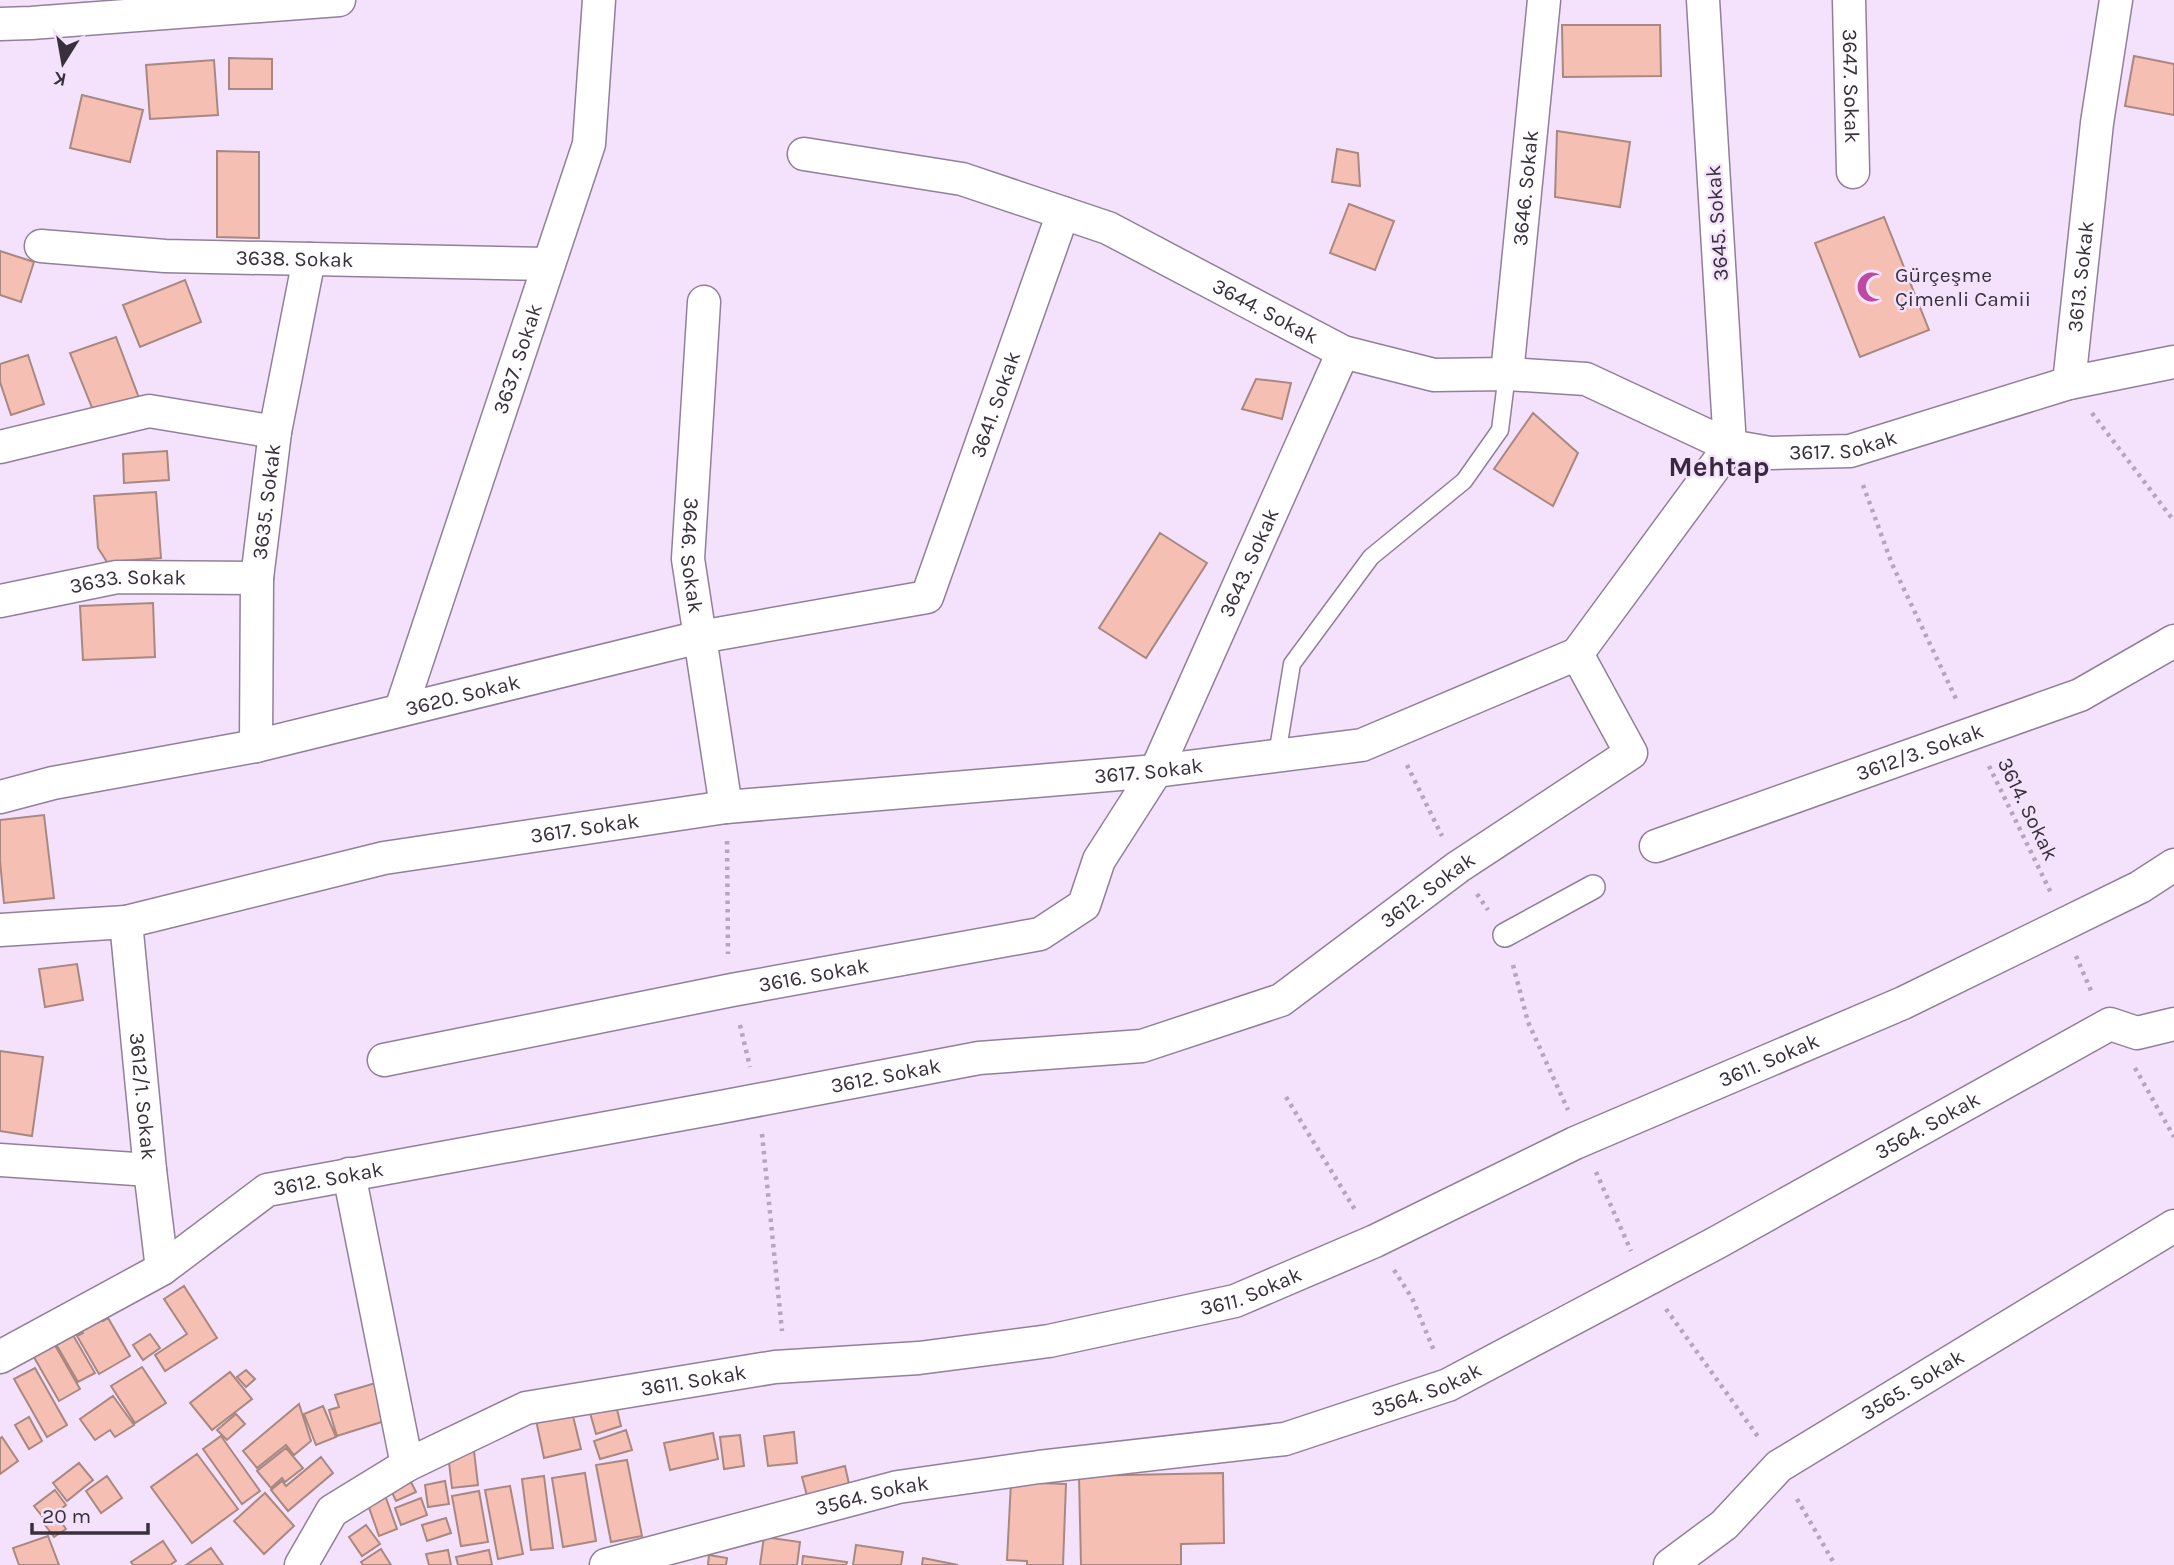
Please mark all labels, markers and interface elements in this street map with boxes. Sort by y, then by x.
north arrow [28,28,98,98]
street label: 3647. Sokak [1838,29,1864,144]
text: K [51,67,68,91]
street label: 3646. Sokak [1508,129,1543,247]
street label: 3645. Sokak [1701,164,1733,282]
street label: 3613. Sokak [2063,220,2098,334]
street label: 3638. Sokak [235,245,354,272]
place label: Gürçeşme Çimenli Camii [1895,263,2031,311]
mosque icon: Gürçeşme Çimenli Camii [1855,270,1889,304]
street label: 3644. Sokak [1209,273,1323,349]
street label: 3637. Sokak [488,300,547,417]
street label: 3641. Sokak [965,348,1025,461]
street label: 3617. Sokak [1789,425,1900,465]
street label: 3635. Sokak [247,442,286,561]
district label: Mehtap [1668,450,1770,483]
street label: 3646. Sokak [675,497,708,615]
street label: 3643. Sokak [1214,504,1284,621]
street label: 3633. Sokak [67,565,187,598]
street label: 3620. Sokak [403,670,523,721]
street label: 3612/3. Sokak [1853,718,1987,786]
street label: 3617. Sokak [1093,753,1205,788]
street label: 3614. Sokak [1993,754,2063,864]
street label: 3617. Sokak [529,808,641,848]
street label: 3612. Sokak [1376,847,1480,933]
street label: 3616. Sokak [757,953,871,997]
street label: 3611. Sokak [1715,1028,1823,1092]
street label: 3612/1. Sokak [125,1031,161,1161]
street label: 3612. Sokak [829,1053,943,1098]
street label: 3564. Sokak [1871,1087,1984,1164]
street label: 3612. Sokak [271,1157,386,1201]
street label: 3611. Sokak [1198,1262,1305,1320]
street label: 3565. Sokak [1856,1344,1969,1425]
street label: 3564. Sokak [1368,1357,1486,1422]
street label: 3611. Sokak [639,1360,748,1401]
street label: 3564. Sokak [812,1471,930,1521]
scale bar [32,1492,147,1536]
text: 20 m [42,1504,91,1528]

